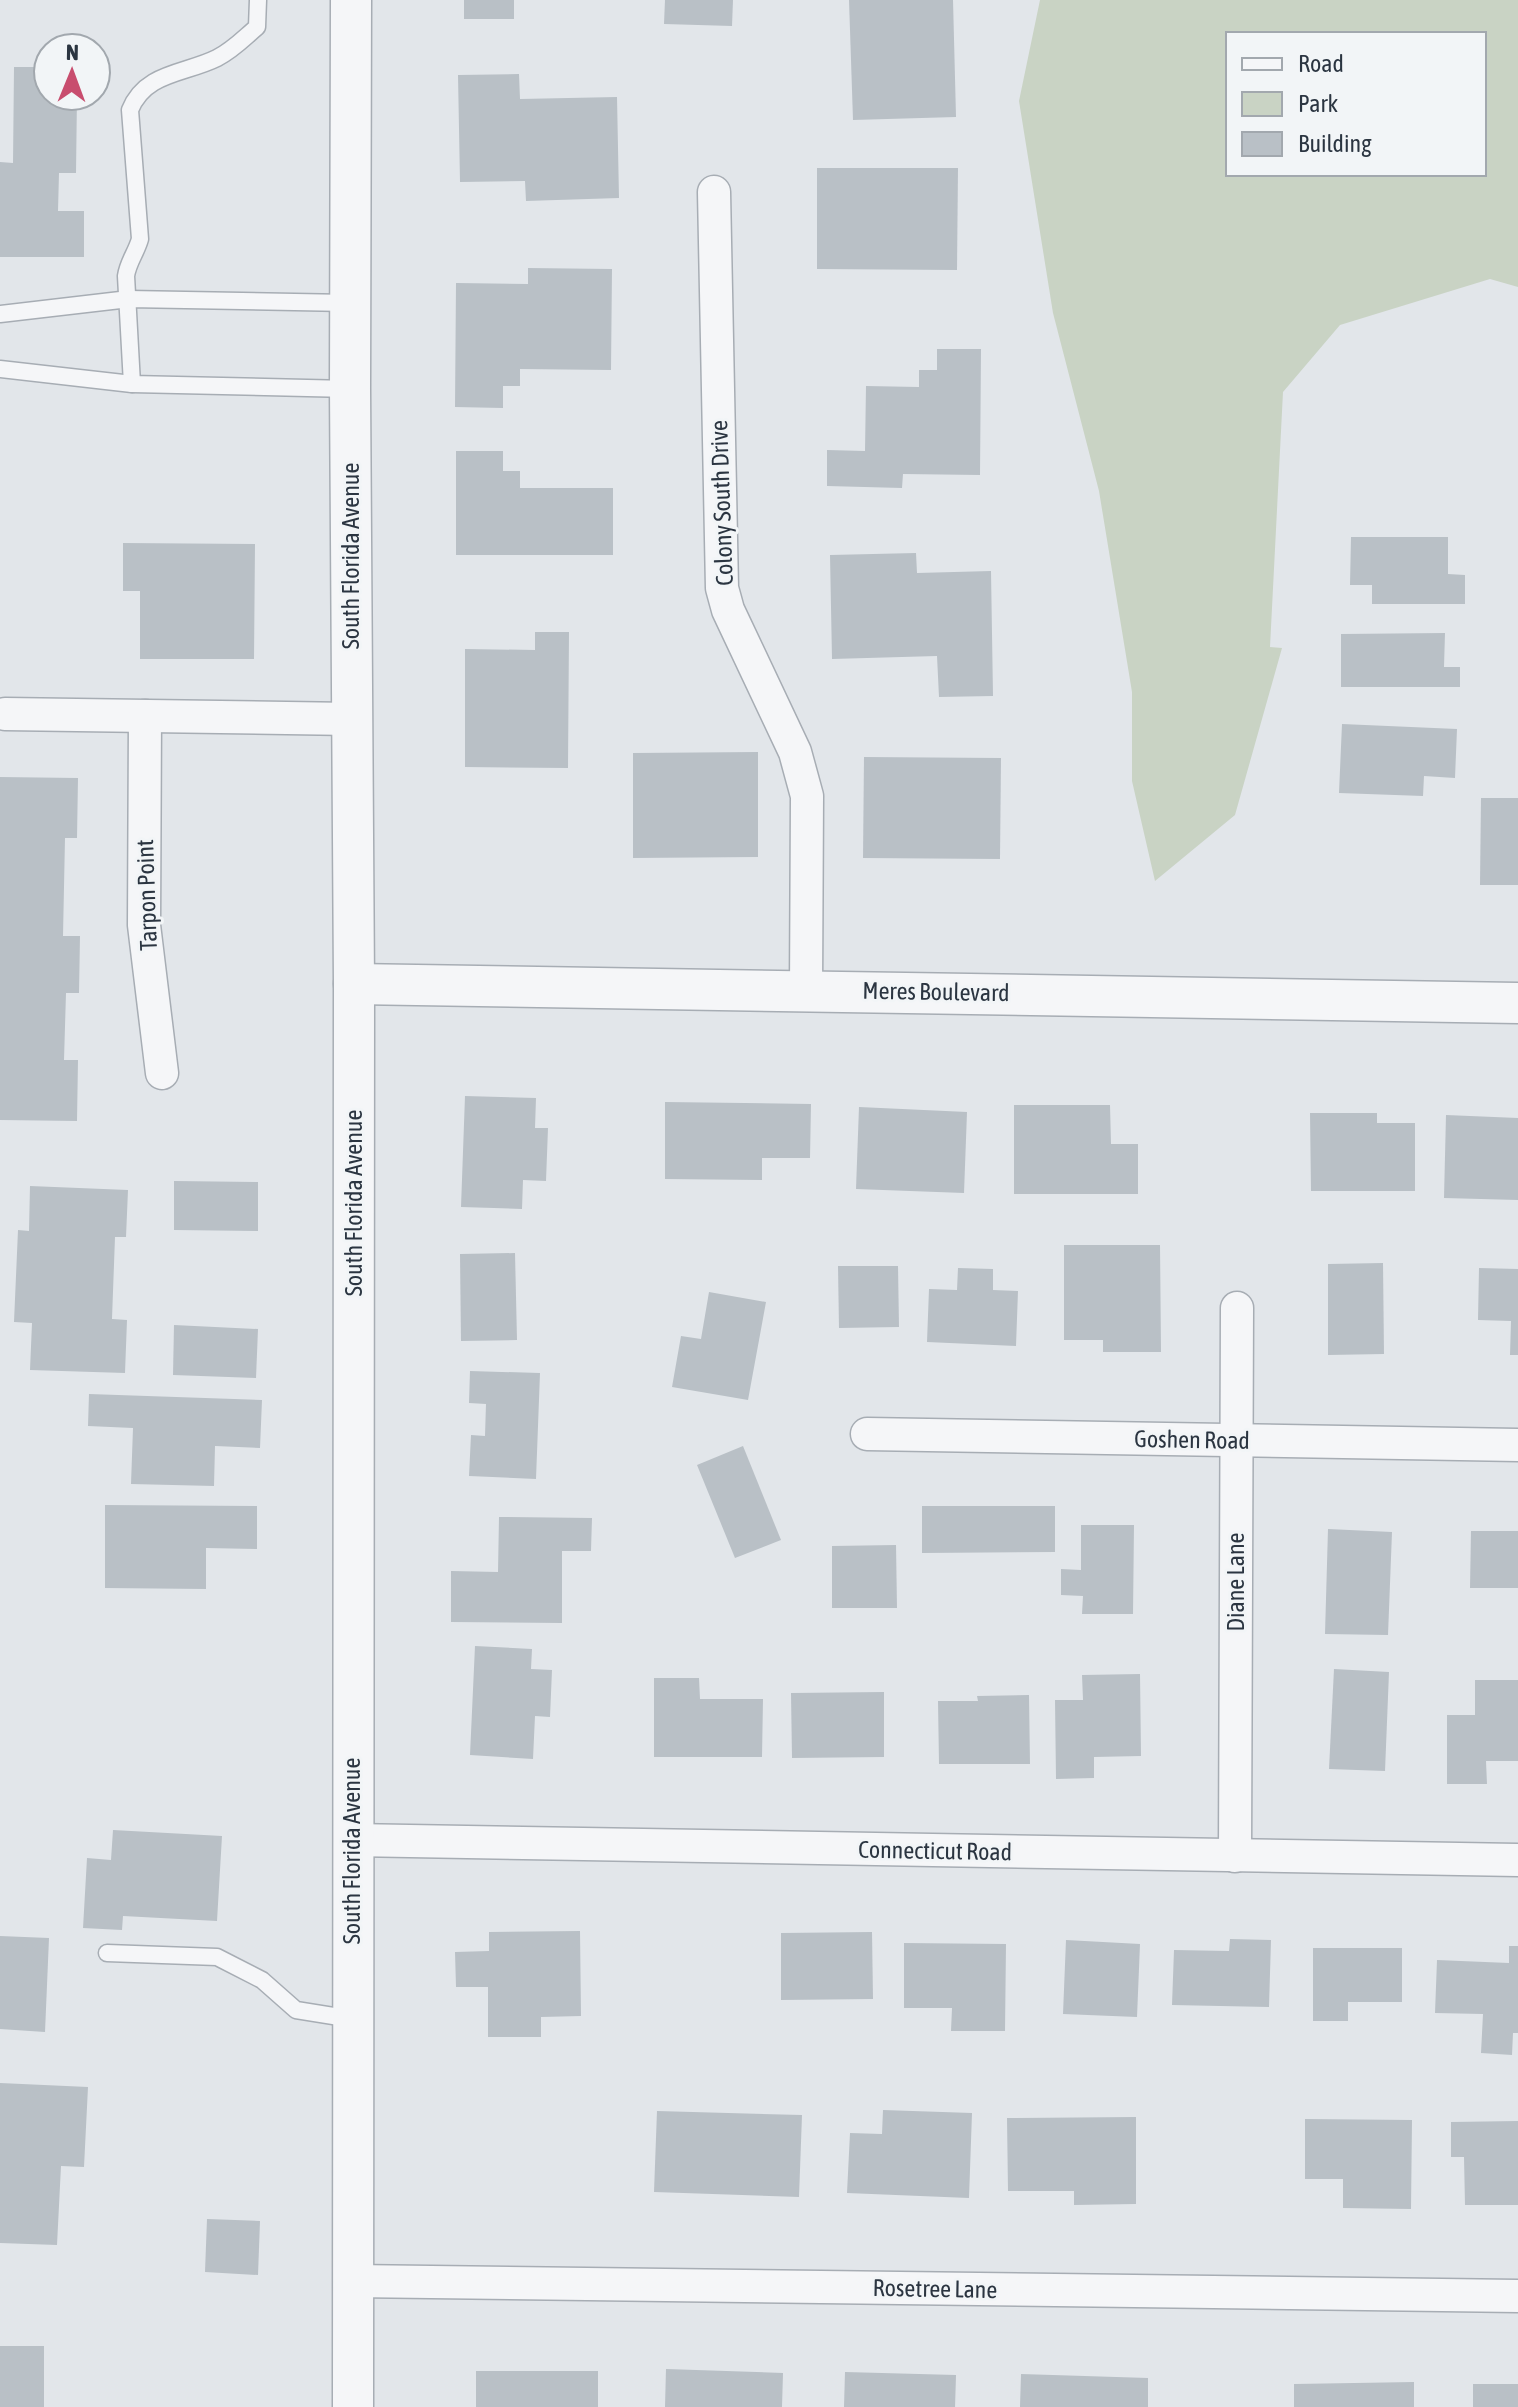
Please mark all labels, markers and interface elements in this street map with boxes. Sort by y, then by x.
north arrow [32,32,112,112]
legend [1226,32,1486,176]
text: N [66,39,79,65]
text: Road [1298,50,1344,77]
text: Park [1298,90,1339,117]
text: Building [1298,130,1372,157]
street label: Colony South Drive [705,420,738,586]
street label: South Florida Avenue [337,463,364,649]
street label: Tarpon Point [131,839,162,951]
street label: Meres Boulevard [862,977,1010,1006]
street label: South Florida Avenue [340,1110,367,1296]
street label: Goshen Road [1134,1425,1250,1454]
street label: Diane Lane [1222,1533,1249,1631]
street label: South Florida Avenue [338,1758,365,1944]
street label: Connecticut Road [858,1836,1012,1865]
street label: Rosetree Lane [872,2274,998,2303]

